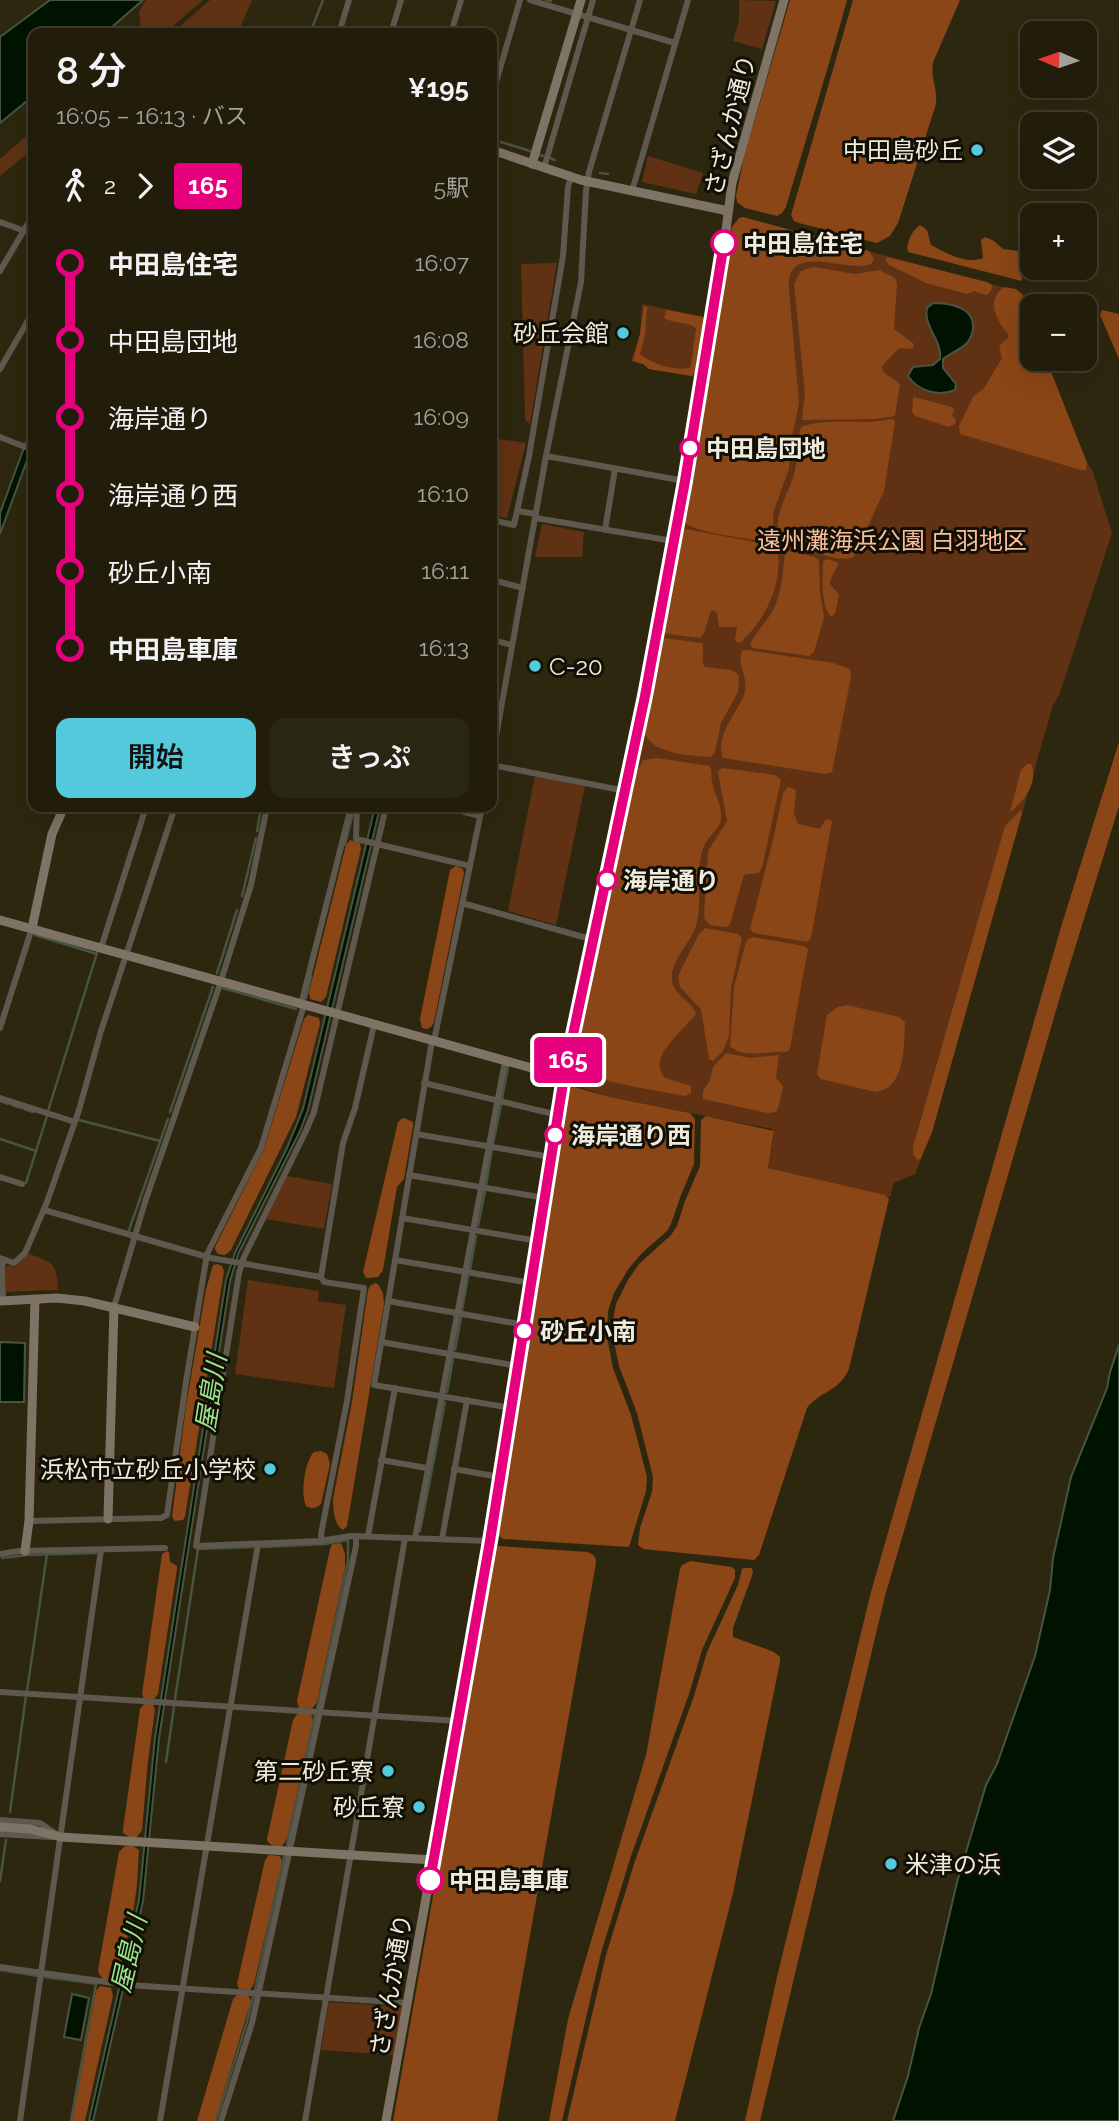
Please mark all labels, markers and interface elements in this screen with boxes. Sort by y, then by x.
north arrow [1020,21,1097,98]
map controls [1020,21,1097,371]
text: 8 分 [56,48,126,93]
street label: さざんか通り [699,52,761,198]
text: ¥195 [408,73,469,103]
text: 16:05 – 16:13 · バス [56,102,248,129]
button: layers [1020,112,1097,189]
place label: 中田島砂丘 [843,136,963,165]
marker: 中田島砂丘 [969,142,985,158]
icon: walk [56,167,94,205]
icon: forward [126,167,164,205]
text: 165 [188,171,228,200]
text: 2 [104,172,116,199]
text: 5駅 [433,174,469,201]
button: + [1020,203,1097,280]
place label: 中田島住宅 [743,229,863,258]
marker: 中田島住宅 [711,230,737,256]
text: 16:07 [415,249,469,276]
text: 中田島住宅 [108,250,238,280]
button: − [1020,294,1097,371]
place label: 砂丘会館 [513,319,609,348]
marker: 砂丘会館 [615,325,631,341]
text: 16:08 [413,326,469,353]
text: 中田島団地 [108,327,238,357]
text: 16:09 [413,403,469,430]
text: 海岸通り [108,404,212,434]
place label: 中田島団地 [706,434,826,463]
marker: 中田島団地 [680,438,700,458]
text: 16:10 [417,480,469,507]
text: 海岸通り西 [108,481,238,511]
park label: 遠州灘海浜公園 白羽地区 [757,526,1027,555]
text: 16:11 [421,557,469,584]
text: 砂丘小南 [108,558,212,588]
text: 16:13 [419,634,469,661]
text: 中田島車庫 [108,635,238,665]
place label: C-20 [549,652,603,681]
marker: C-20 [527,658,543,674]
button: 開始 [56,718,256,798]
button: きっぷ [270,718,469,798]
place label: 海岸通り [623,866,719,895]
marker: 海岸通り [597,870,617,890]
line badge: 165 [528,1037,608,1083]
text: 165 [548,1045,588,1074]
place label: 海岸通り西 [571,1121,691,1150]
marker: 海岸通り西 [545,1125,565,1145]
place label: 砂丘小南 [540,1317,636,1346]
marker: 砂丘小南 [514,1321,534,1341]
water label: 屋島川 [190,1349,232,1434]
place label: 浜松市立砂丘小学校 [40,1455,256,1484]
marker: 浜松市立砂丘小学校 [262,1461,278,1477]
place label: 第二砂丘寮 [254,1757,374,1786]
marker: 第二砂丘寮 [380,1763,396,1779]
place label: 砂丘寮 [333,1793,405,1822]
marker: 砂丘寮 [411,1799,427,1815]
place label: 米津の浜 [905,1850,1001,1879]
marker: 米津の浜 [883,1856,899,1872]
place label: 中田島車庫 [449,1866,569,1895]
marker: 中田島車庫 [417,1867,443,1893]
water label: 屋島川 [106,1910,153,1995]
street label: さざんか通り [364,1912,418,2058]

